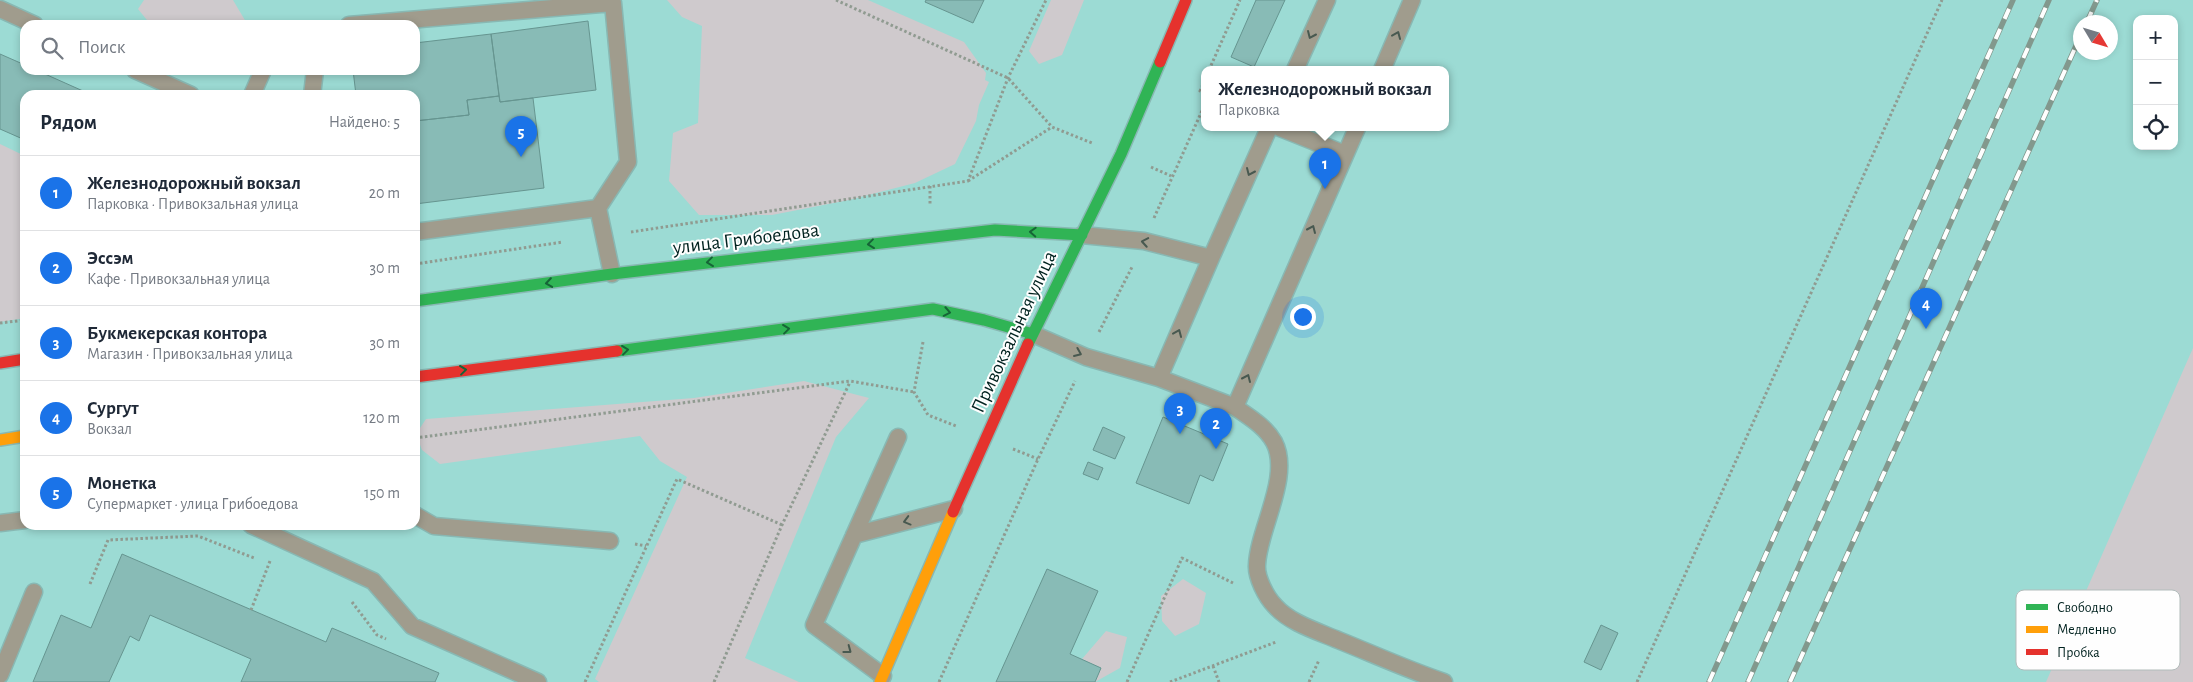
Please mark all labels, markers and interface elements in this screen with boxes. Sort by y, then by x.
north arrow [2073,15,2118,60]
map controls [2133,15,2178,150]
button: + [2133,15,2178,60]
search box [20,20,420,75]
one-way arrow [1307,30,1318,39]
one-way arrow [1390,31,1401,40]
icon: search [38,34,66,62]
text: Поиск [78,38,125,57]
button: − [2133,60,2178,105]
popup [1201,66,1449,131]
text: Железнодорожный вокзал [1218,80,1432,99]
text: Парковка [1218,102,1280,118]
button: locate [2133,105,2178,150]
text: Рядом [40,112,97,133]
text: Найдено: 5 [329,114,400,130]
pin: 5 [505,116,537,157]
pin: 1 [1309,148,1341,189]
one-way arrow [1245,167,1256,176]
text: Железнодорожный вокзал [87,174,301,193]
text: 1 [53,185,59,201]
text: 20 m [369,185,400,201]
text: Парковка · Привокзальная улица [87,196,299,212]
street label: улица Грибоедова [671,220,820,258]
one-way arrow [1306,225,1317,234]
one-way arrow [1029,227,1037,238]
one-way arrow [867,238,876,248]
one-way arrow [1140,238,1149,248]
street label: Привокзальная улица [968,248,1060,416]
text: Эссэм [87,249,133,268]
one-way arrow [706,256,714,267]
text: 2 [52,260,60,276]
text: 30 m [370,260,400,276]
text: Кафе · Привокзальная улица [87,271,270,287]
one-way arrow [544,277,553,287]
pin: 4 [1910,288,1942,329]
your location [1290,304,1316,330]
one-way arrow [942,306,951,317]
text: Букмекерская контора [87,324,267,343]
one-way arrow [782,324,790,335]
one-way arrow [1172,329,1183,338]
text: 3 [53,335,59,351]
text: 30 m [370,335,400,351]
one-way arrow [621,345,629,356]
text: Магазин · Привокзальная улица [87,346,293,362]
one-way arrow [1073,346,1082,357]
one-way arrow [460,365,468,376]
one-way arrow [1241,374,1252,383]
pin: 3 [1164,393,1196,434]
text: Сургут [87,399,139,418]
pin: 2 [1200,408,1232,449]
text: 4 [52,410,60,426]
text: 120 m [363,410,400,426]
text: Вокзал [87,421,132,437]
text: Монетка [87,474,156,493]
text: 5 [53,485,59,501]
text: 150 m [364,485,400,501]
text: Супермаркет · улица Грибоедова [87,496,298,512]
one-way arrow [903,515,912,526]
legend [2016,590,2180,670]
text: Свободно [2057,601,2113,615]
text: Медленно [2057,623,2116,637]
one-way arrow [842,644,852,653]
text: Пробка [2057,646,2100,660]

